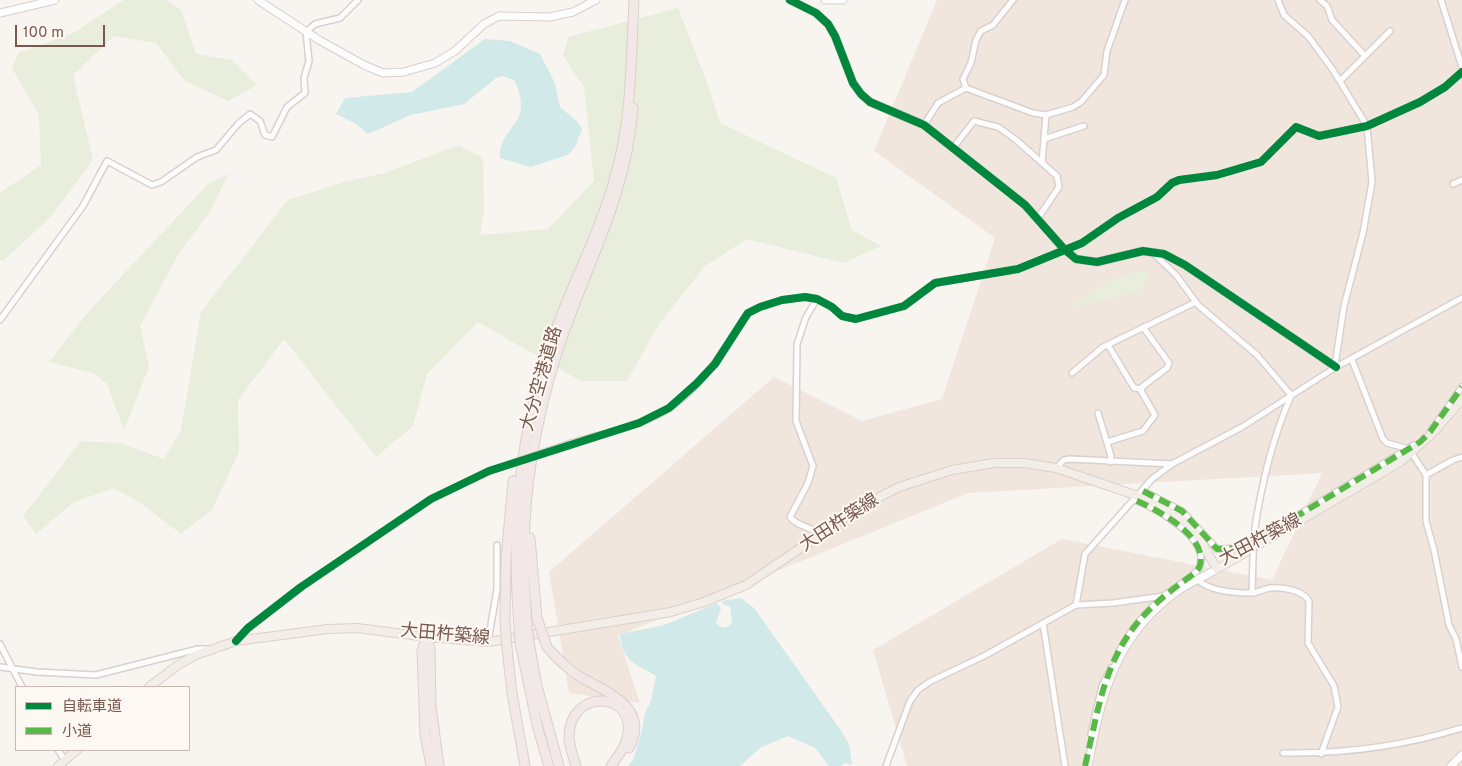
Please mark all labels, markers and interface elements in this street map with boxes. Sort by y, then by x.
scale bar [18,15,108,47]
text: 100 m [23,24,64,43]
street label: 大分空港道路 [518,324,568,434]
street label: 大田杵築線 [796,490,884,558]
street label: 大田杵築線 [1216,510,1306,572]
street label: 大田杵築線 [399,621,491,651]
legend [15,686,190,751]
text: 自転車道 [62,698,122,717]
text: 小道 [62,723,92,742]

